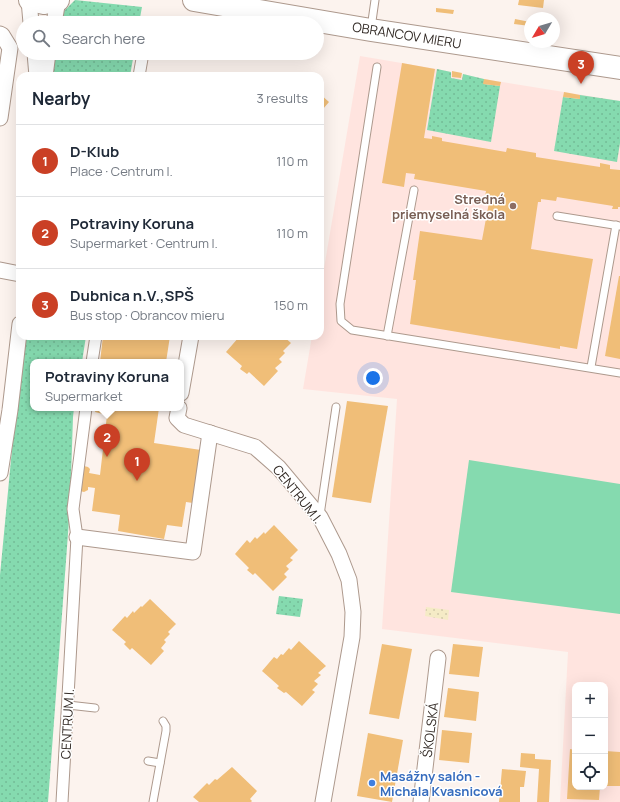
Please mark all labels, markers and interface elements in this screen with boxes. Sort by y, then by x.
north arrow [524,12,560,48]
search box [16,16,324,60]
street label: OBRANCOV MIERU [351,17,463,53]
icon: search [30,27,52,49]
text: Search here [62,28,145,49]
pin: 3 [568,51,594,84]
text: Nearby [32,87,90,110]
text: 3 results [256,89,308,107]
text: D-Klub [70,141,119,162]
text: 1 [42,152,48,170]
text: 110 m [276,152,308,170]
text: Place · Centrum I. [70,162,173,180]
place label: Stredná priemyselná škola [392,190,505,223]
marker: Stredná priemyselná škola [508,201,518,211]
text: Potraviny Koruna [70,213,194,234]
text: 2 [41,224,49,242]
text: 110 m [276,224,308,242]
text: Supermarket · Centrum I. [70,234,218,252]
text: Dubnica n.V.,SPŠ [70,285,194,306]
text: 3 [41,296,49,314]
text: 150 m [274,296,308,314]
text: Bus stop · Obrancov mieru [70,306,225,324]
popup [30,359,184,411]
text: Potraviny Koruna [45,366,169,387]
your location [363,368,383,388]
text: Supermarket [45,387,123,405]
pin: 2 [94,424,120,457]
pin: 1 [124,448,150,481]
street label: CENTRUM I. [269,461,327,527]
map controls [572,682,608,790]
button: + [572,682,608,718]
street label: CENTRUM I. [56,688,78,760]
street label: ŠKOLSKÁ [418,701,442,759]
button: − [572,718,608,754]
button: locate [572,754,608,790]
place label: Masážny salón - Michala Kvasnicová [380,767,502,800]
marker: Masážny salón - Michala Kvasnicová [367,778,377,788]

